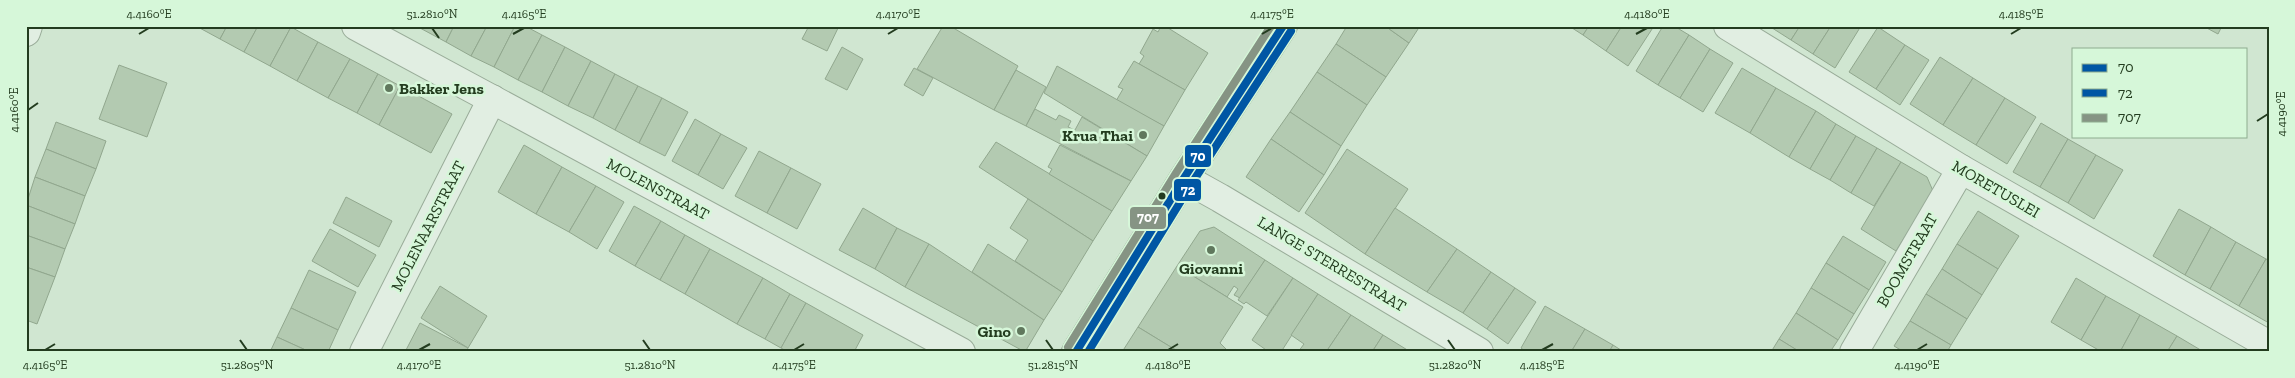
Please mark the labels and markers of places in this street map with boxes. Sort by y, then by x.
place label: Bakker Jens [399,79,484,98]
marker: Bakker Jens [383,82,395,94]
place label: Krua Thai [1062,126,1133,145]
marker: Krua Thai [1137,129,1149,141]
unlabelled marker [1157,191,1167,201]
marker: Giovanni [1205,244,1217,256]
place label: Giovanni [1179,259,1243,278]
place label: Gino [977,322,1012,341]
marker: Gino [1015,325,1027,337]

